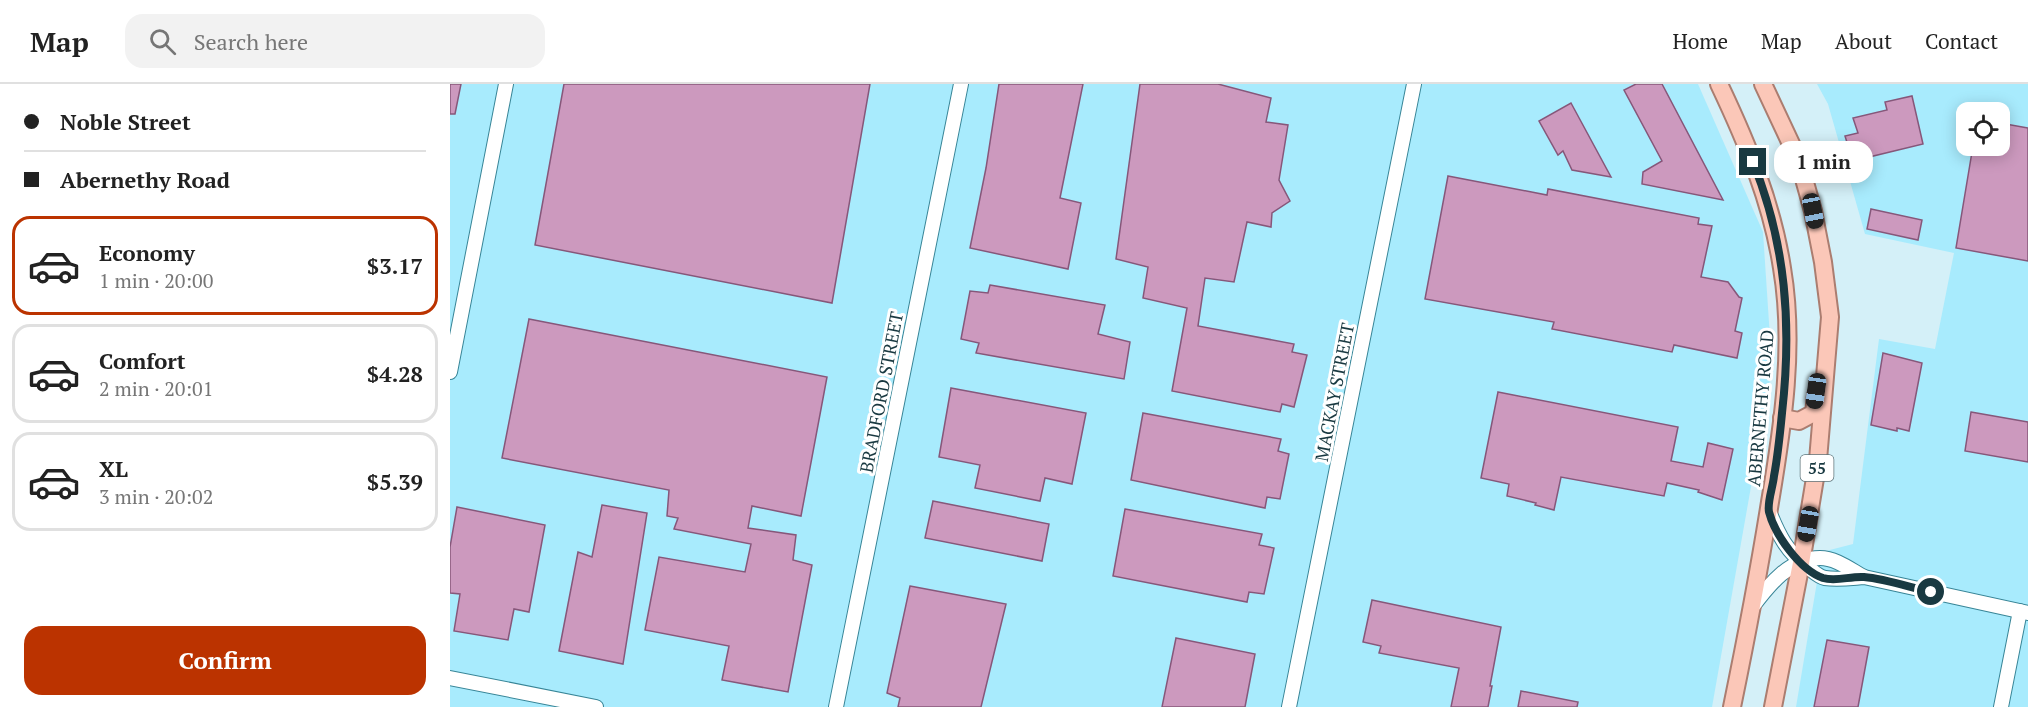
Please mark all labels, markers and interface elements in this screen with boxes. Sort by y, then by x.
search box [125,14,545,68]
text: Map [30,23,89,60]
icon: search [146,25,179,58]
text: Search here [194,27,308,56]
text: Home [1672,27,1728,55]
text: Map [1761,27,1802,55]
text: About [1835,27,1892,55]
text: Contact [1925,27,1998,55]
map controls [1956,102,2010,156]
button: locate [1956,102,2010,156]
text: Noble Street [60,107,191,136]
callout: 1 min [1774,141,1873,183]
route end [1739,148,1766,175]
text: 1 min [1796,148,1851,175]
text: Abernethy Road [60,165,230,194]
car [1801,192,1825,230]
text: Economy [99,238,195,267]
icon: car [27,239,81,293]
text: $3.17 [367,251,423,280]
text: 1 min · 20:00 [99,267,213,294]
street label: BRADFORD STREET [854,309,908,475]
street label: MACKAY STREET [1309,321,1359,463]
street label: ABERNETHY ROAD [1741,329,1779,487]
text: Comfort [99,346,185,375]
icon: car [27,347,81,401]
text: $4.28 [367,359,423,388]
car [1805,372,1827,410]
text: 2 min · 20:01 [99,375,213,402]
text: XL [99,454,128,483]
icon: car [27,455,81,509]
road number: 55 [1800,455,1834,481]
text: $5.39 [367,467,423,496]
text: 3 min · 20:02 [99,483,213,510]
car [1796,505,1820,543]
route start [1917,578,1944,605]
button: Confirm [24,626,426,695]

